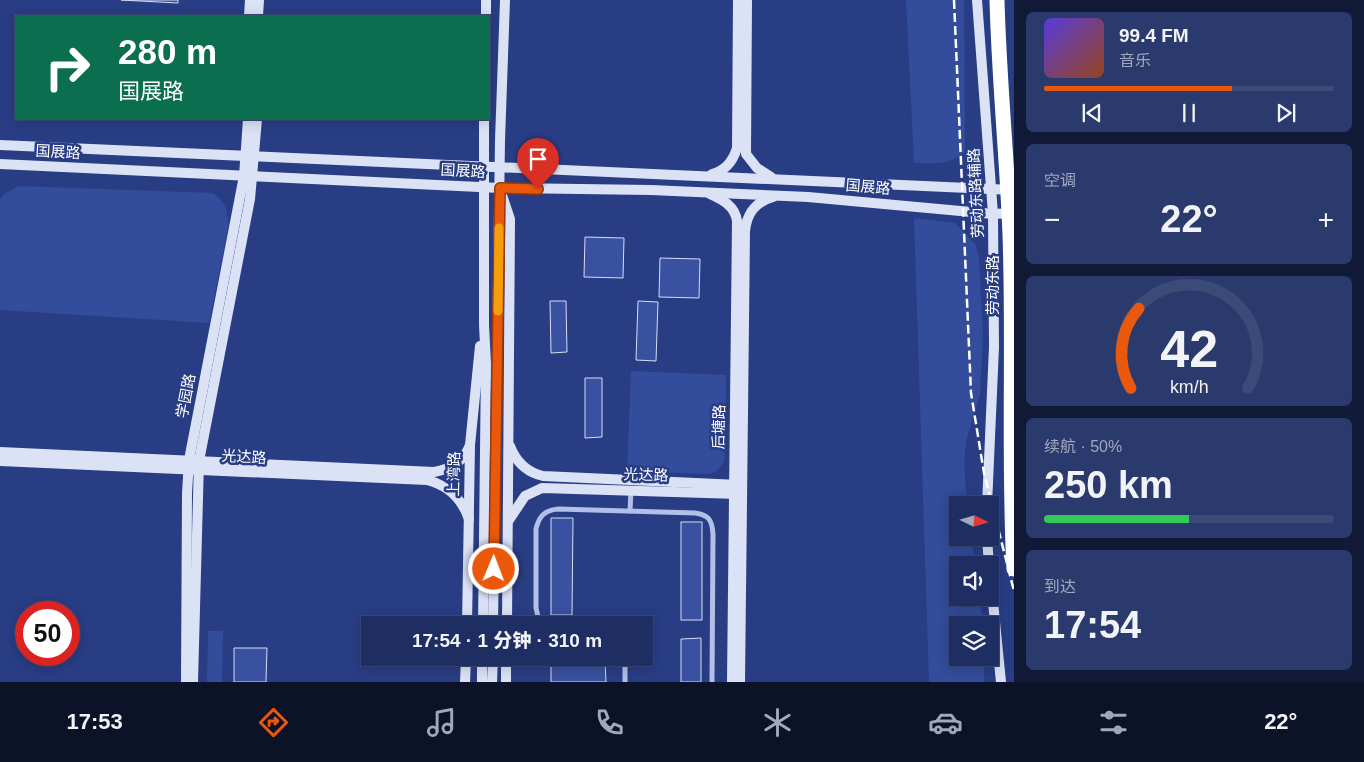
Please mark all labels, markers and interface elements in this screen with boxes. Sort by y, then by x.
text: 99.4 FM [1119,25,1189,46]
text: 280 m [118,32,217,71]
icon: right [35,35,100,100]
text: 音乐 [1119,52,1151,69]
text: 国展路 [118,79,184,104]
icon: previous [1078,99,1106,127]
icon: pause [1175,99,1203,127]
icon: next [1272,99,1300,127]
pin [517,138,559,189]
street label: 国展路 [35,142,81,161]
icon: arrive [524,145,552,173]
street label: 劳动东路辅路 [965,148,986,238]
street label: 国展路 [440,161,486,180]
text: 空调 [1044,172,1076,189]
street label: 国展路 [845,176,891,197]
text: 22° [1160,198,1218,240]
text: − [1044,204,1060,235]
text: + [1318,204,1334,235]
street label: 劳动东路 [984,255,1001,315]
text: 42 [1160,320,1218,378]
street label: 学园路 [173,372,198,420]
text: km/h [1170,377,1208,397]
street label: 后塘路 [710,404,727,450]
text: 续航 · 50% [1044,438,1122,455]
street label: 光达路 [221,447,267,466]
street label: 上湾路 [445,451,462,497]
text: 250 km [1044,464,1173,506]
street label: 光达路 [623,465,669,484]
north arrow [949,496,999,546]
map controls [949,496,999,666]
position arrow [467,542,519,594]
button: sound [949,556,999,606]
text: 到达 [1044,578,1076,595]
speed limit sign: 50 [15,601,80,666]
text: 17:54 [1044,604,1141,646]
button: layers [949,616,999,666]
text: 17:54 · 1 分钟 · 310 m [412,630,602,651]
icon: directions [256,705,291,740]
icon: music [424,705,459,740]
icon: phone [592,705,627,740]
icon: climate [760,705,795,740]
icon: car [928,705,963,740]
icon: filters [1096,705,1131,740]
text: 17:53 [67,709,123,734]
text: 22° [1264,709,1297,734]

